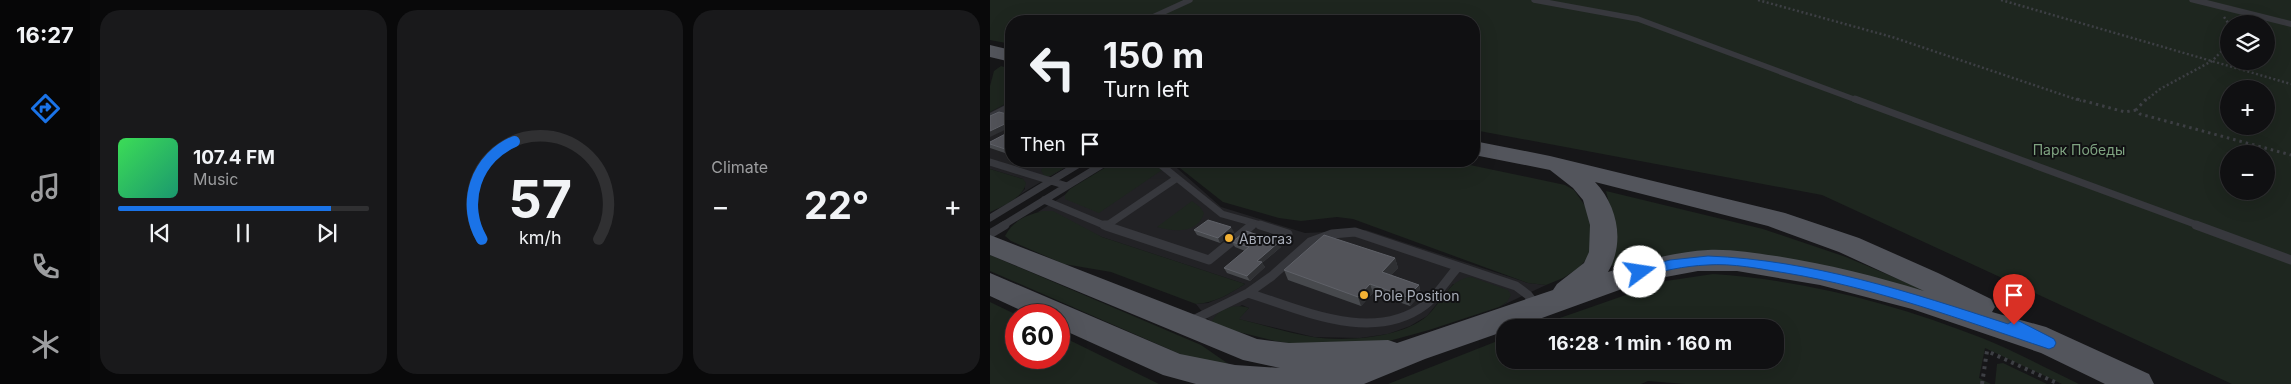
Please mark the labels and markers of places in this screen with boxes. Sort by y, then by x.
place label: Автогаз [1239,230,1292,247]
marker: Автогаз [1223,232,1235,244]
pin [1993,274,2035,325]
place label: Pole Position [1374,287,1459,304]
marker: Pole Position [1358,289,1370,301]

